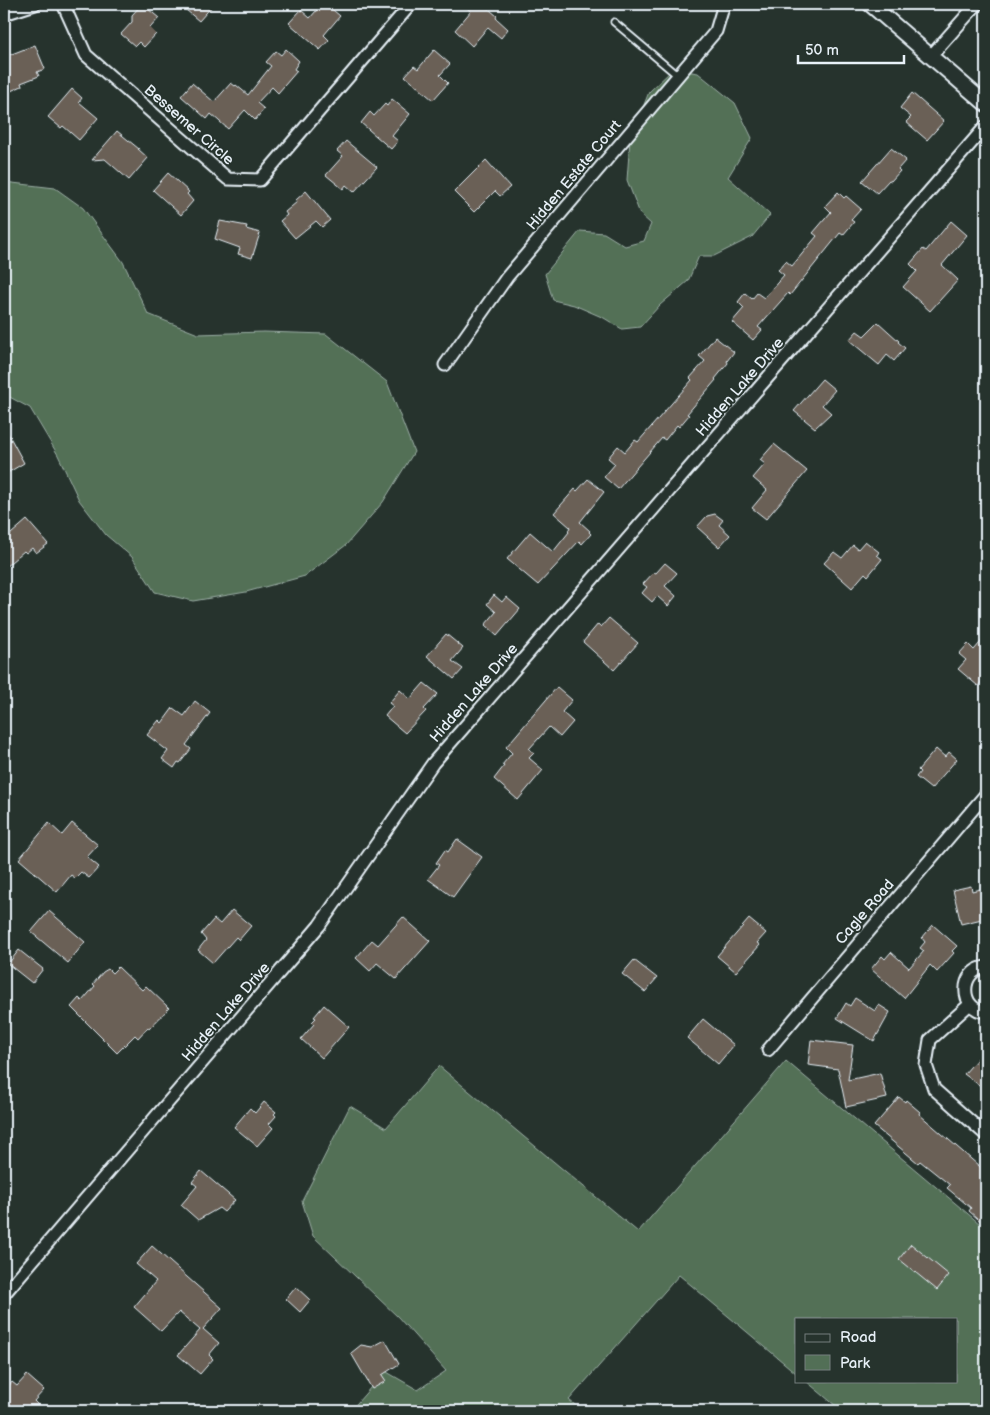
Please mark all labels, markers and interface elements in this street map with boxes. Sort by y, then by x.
scale bar [798,32,904,64]
text: 50 m [805,41,839,60]
street label: Bessemer Circle [140,81,238,169]
street label: Hidden Estate Court [522,116,626,234]
street label: Hidden Lake Drive [692,334,788,440]
street label: Hidden Lake Drive [426,640,522,746]
street label: Cagle Road [832,875,898,949]
street label: Hidden Lake Drive [178,959,274,1065]
legend [795,1318,958,1382]
text: Road [840,1328,876,1347]
text: Park [840,1354,871,1373]

